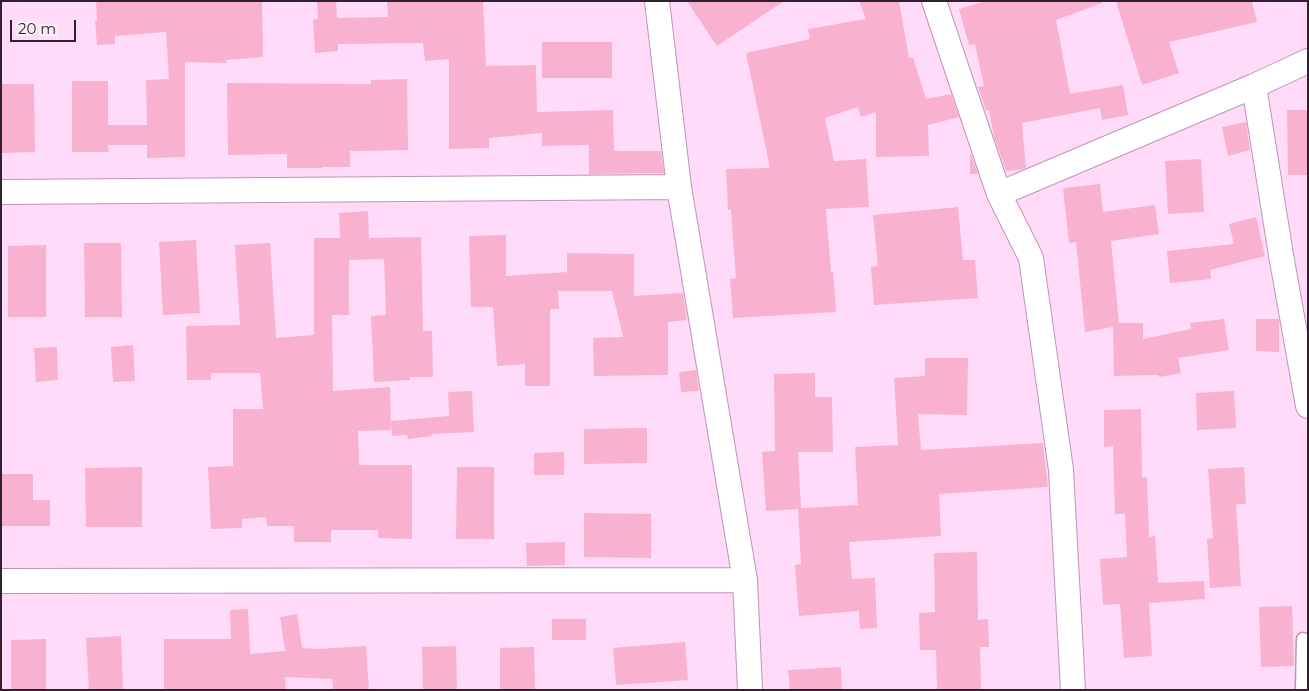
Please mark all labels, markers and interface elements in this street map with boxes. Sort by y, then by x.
scale bar [12,10,79,42]
text: 20 m [18,19,56,38]

